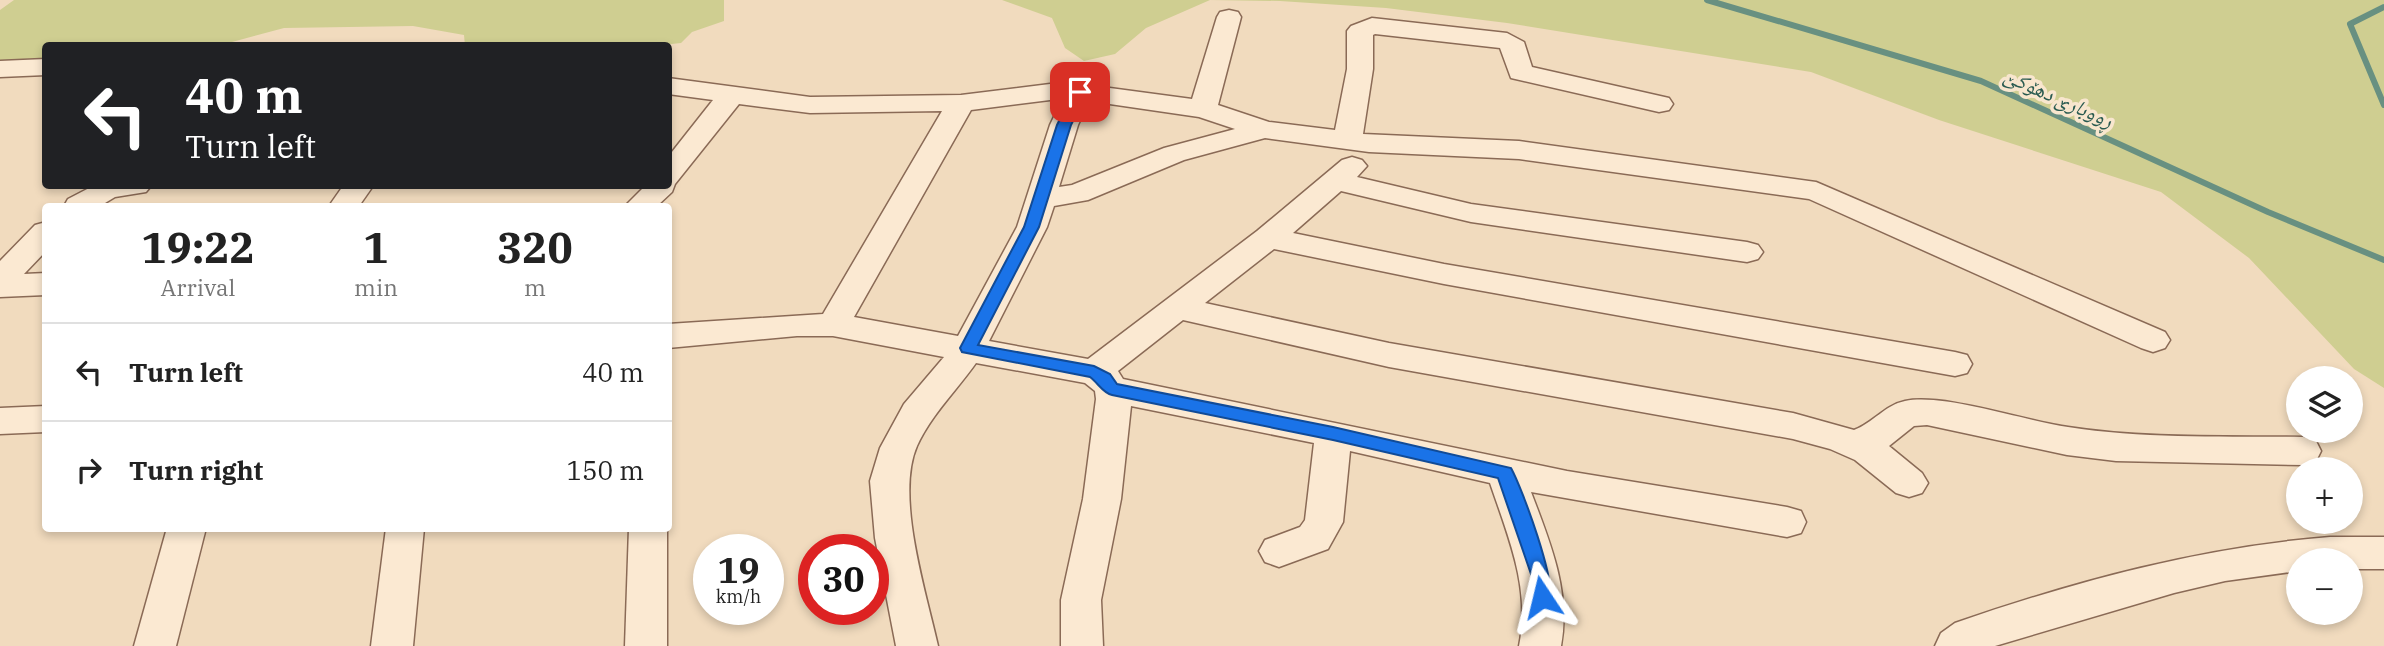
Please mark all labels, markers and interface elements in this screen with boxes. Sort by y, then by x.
water label: ڕووبارێ دهۆكێ [1999,60,2118,137]
pin [1050,62,1110,122]
text: 40 m [185,63,303,126]
icon: left [70,70,161,161]
icon: arrive [1061,73,1099,111]
text: Turn left [185,125,316,167]
text: 19:22 [141,220,255,275]
text: 1 [363,220,389,275]
text: 320 [497,220,573,275]
text: Arrival [161,272,235,302]
text: min [354,272,398,302]
text: m [524,272,546,302]
icon: left [70,353,108,391]
text: Turn left [129,355,243,389]
text: 40 m [582,355,644,389]
map controls [2286,366,2363,625]
button: layers [2286,366,2363,443]
icon: right [70,451,108,489]
text: Turn right [129,453,263,487]
text: 150 m [566,453,644,487]
button: + [2286,457,2363,534]
speed limit sign: 30 [798,534,889,625]
text: 19 [717,547,760,593]
button: − [2286,548,2363,625]
position arrow [1505,560,1579,634]
text: km/h [716,585,761,608]

